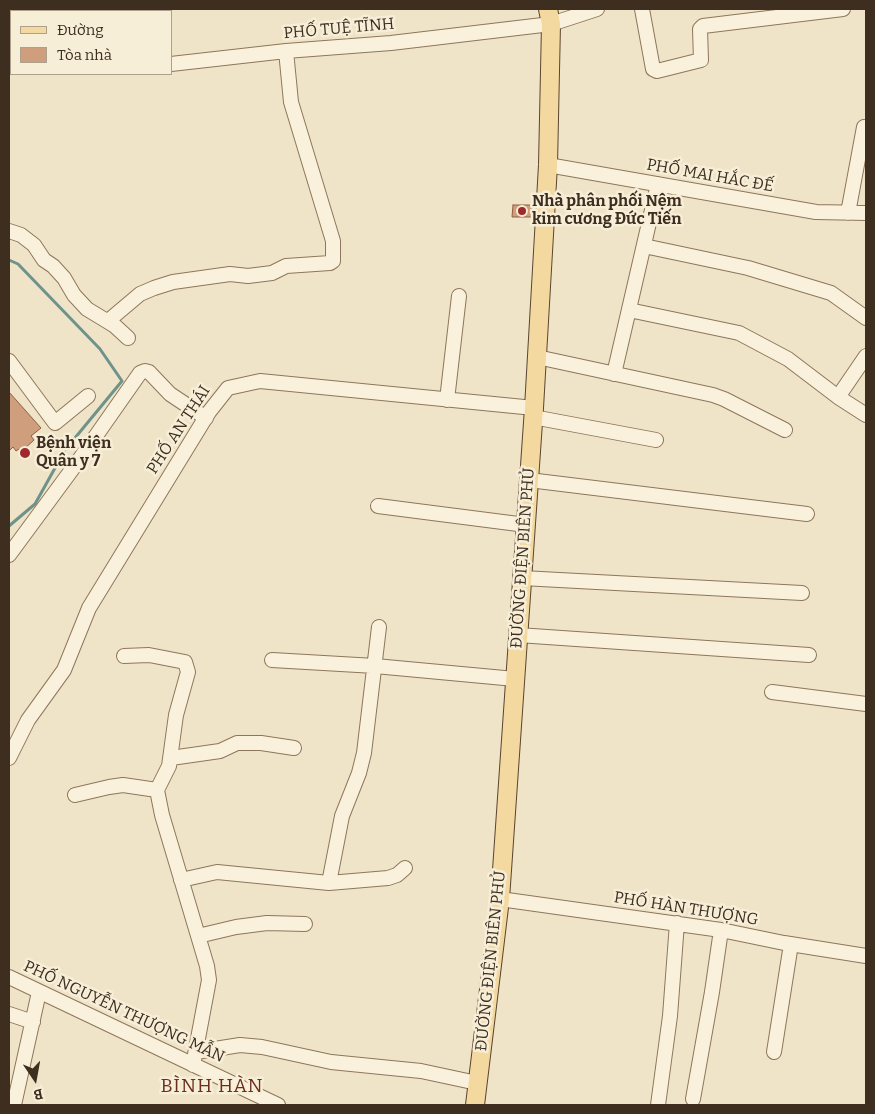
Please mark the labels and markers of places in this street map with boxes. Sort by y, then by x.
place label: Nhà phân phối Nệm kim cương Đức Tiến [532,192,682,230]
marker: Nhà phân phối Nệm kim cương Đức Tiến [516,205,528,217]
place label: Bệnh viện Quân y 7 [36,434,111,472]
marker: Bệnh viện Quân y 7 [18,446,32,460]

